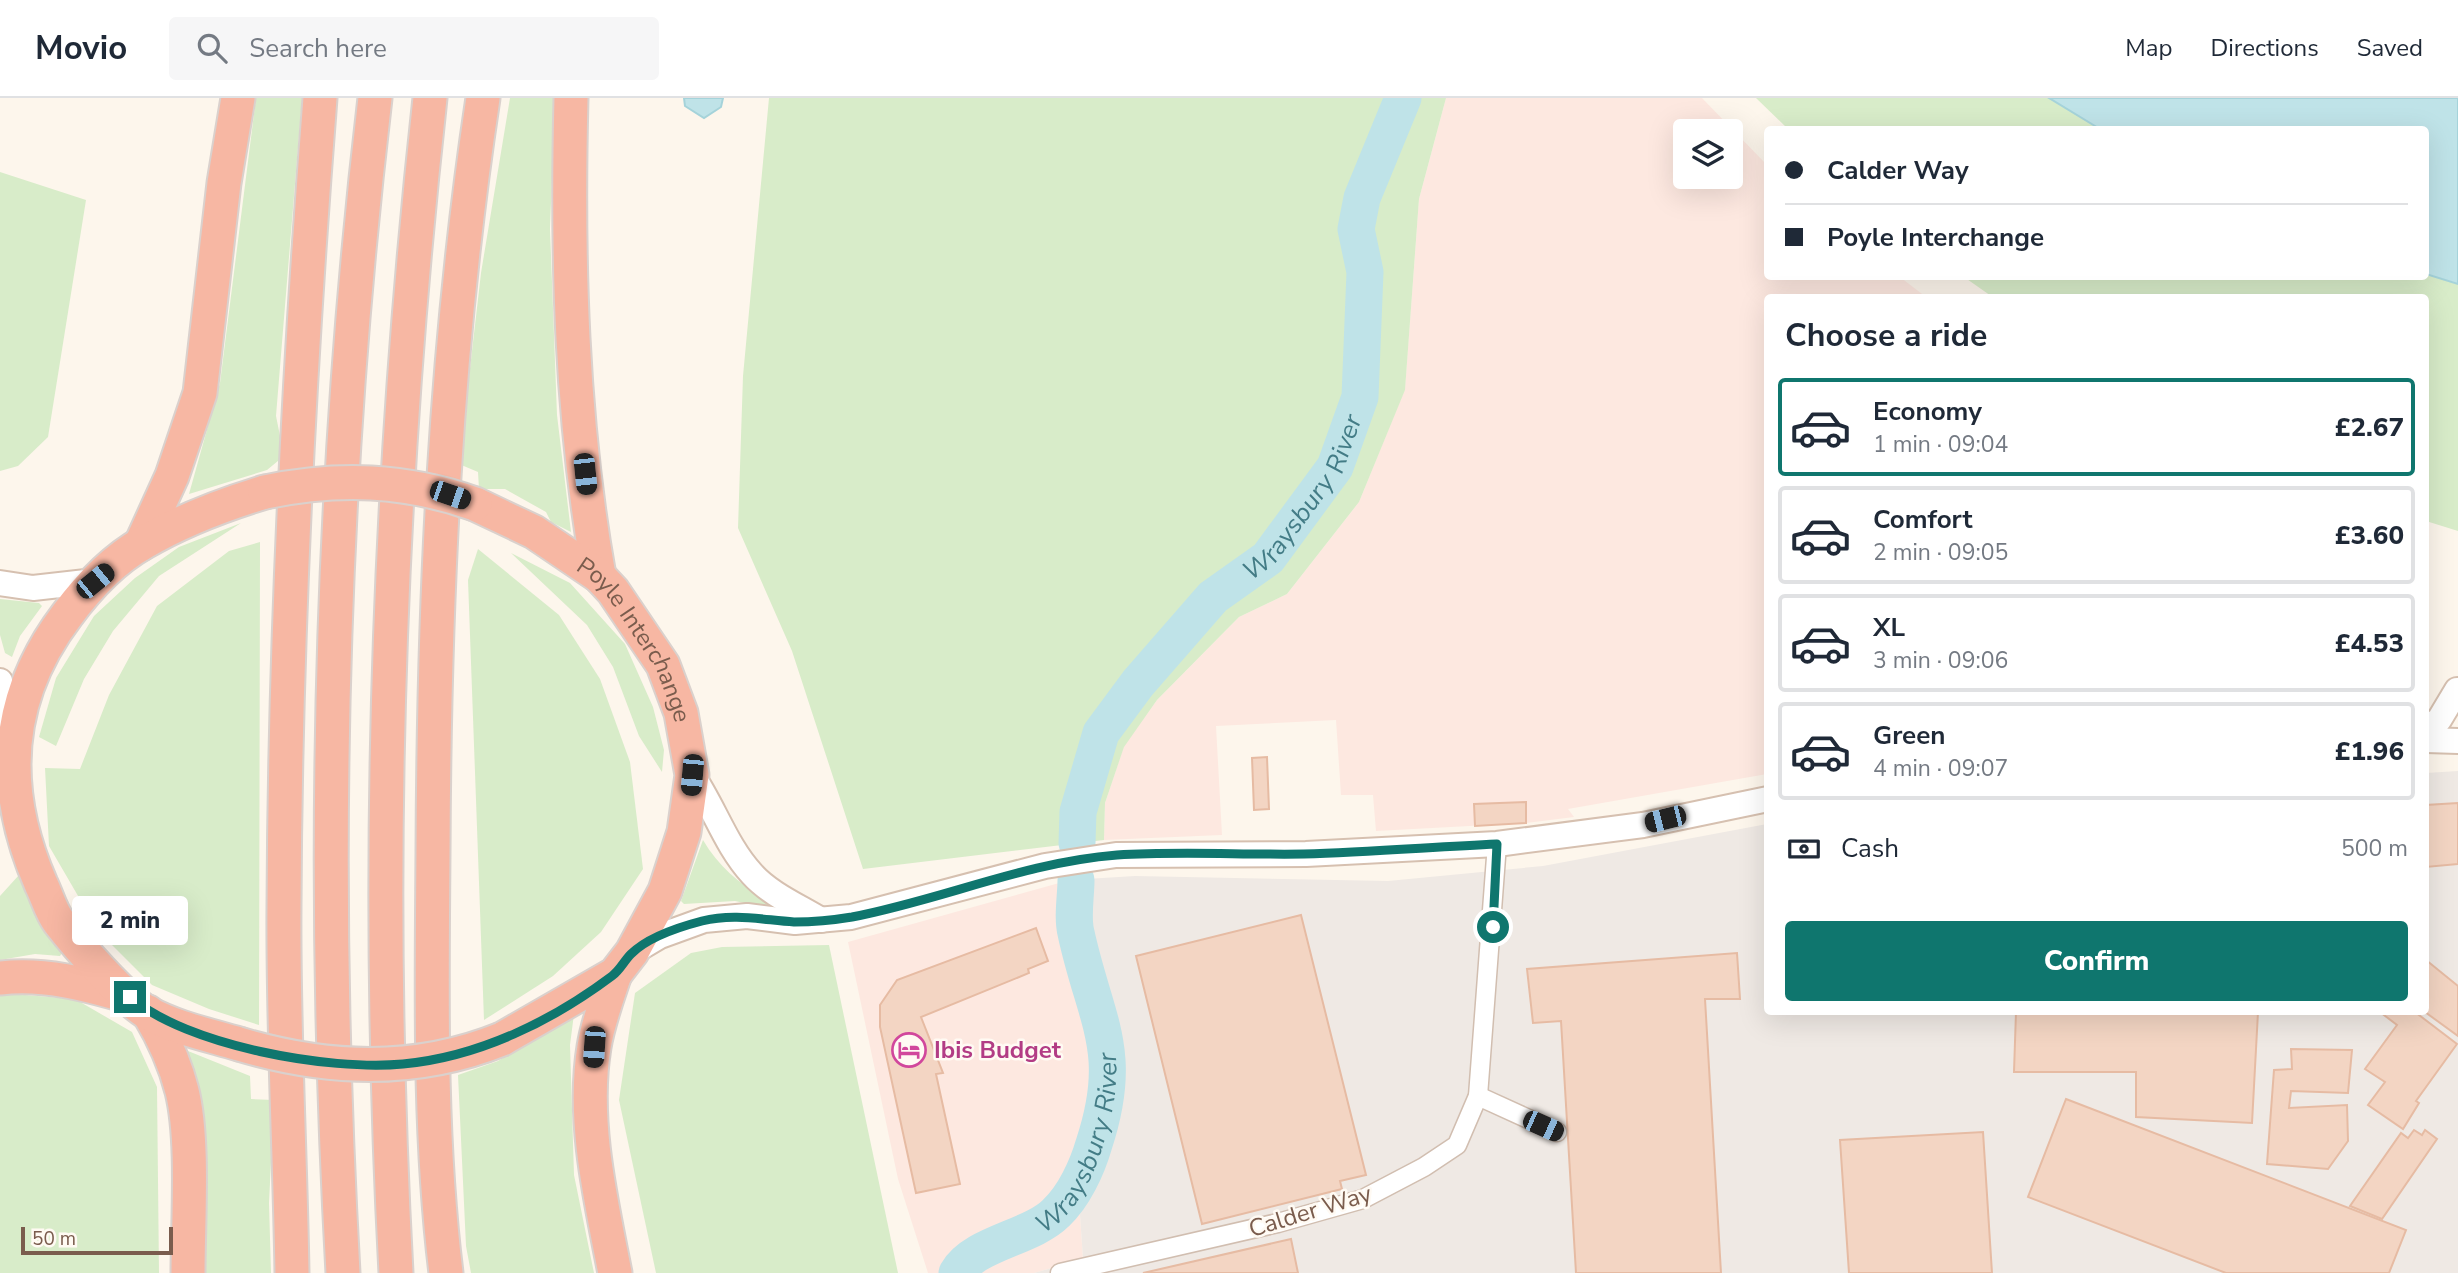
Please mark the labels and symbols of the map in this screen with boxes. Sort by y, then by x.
water label: Wraysbury River [1235,409,1370,588]
car [573,452,598,496]
car [427,478,474,512]
street label: Poyle Interchange [571,550,698,724]
car [73,560,118,602]
car [680,753,705,797]
car [1643,804,1688,834]
callout: 2 min [72,895,188,944]
route start [1477,911,1509,943]
route end [114,981,146,1013]
car [583,1025,606,1069]
hotel icon: Ibis Budget [890,1031,928,1069]
place label: Ibis Budget [934,1034,1062,1066]
water label: Wraysbury River [1028,1050,1125,1241]
car [1520,1108,1567,1144]
street label: Calder Way [1245,1177,1376,1245]
scale bar [21,1224,173,1256]

